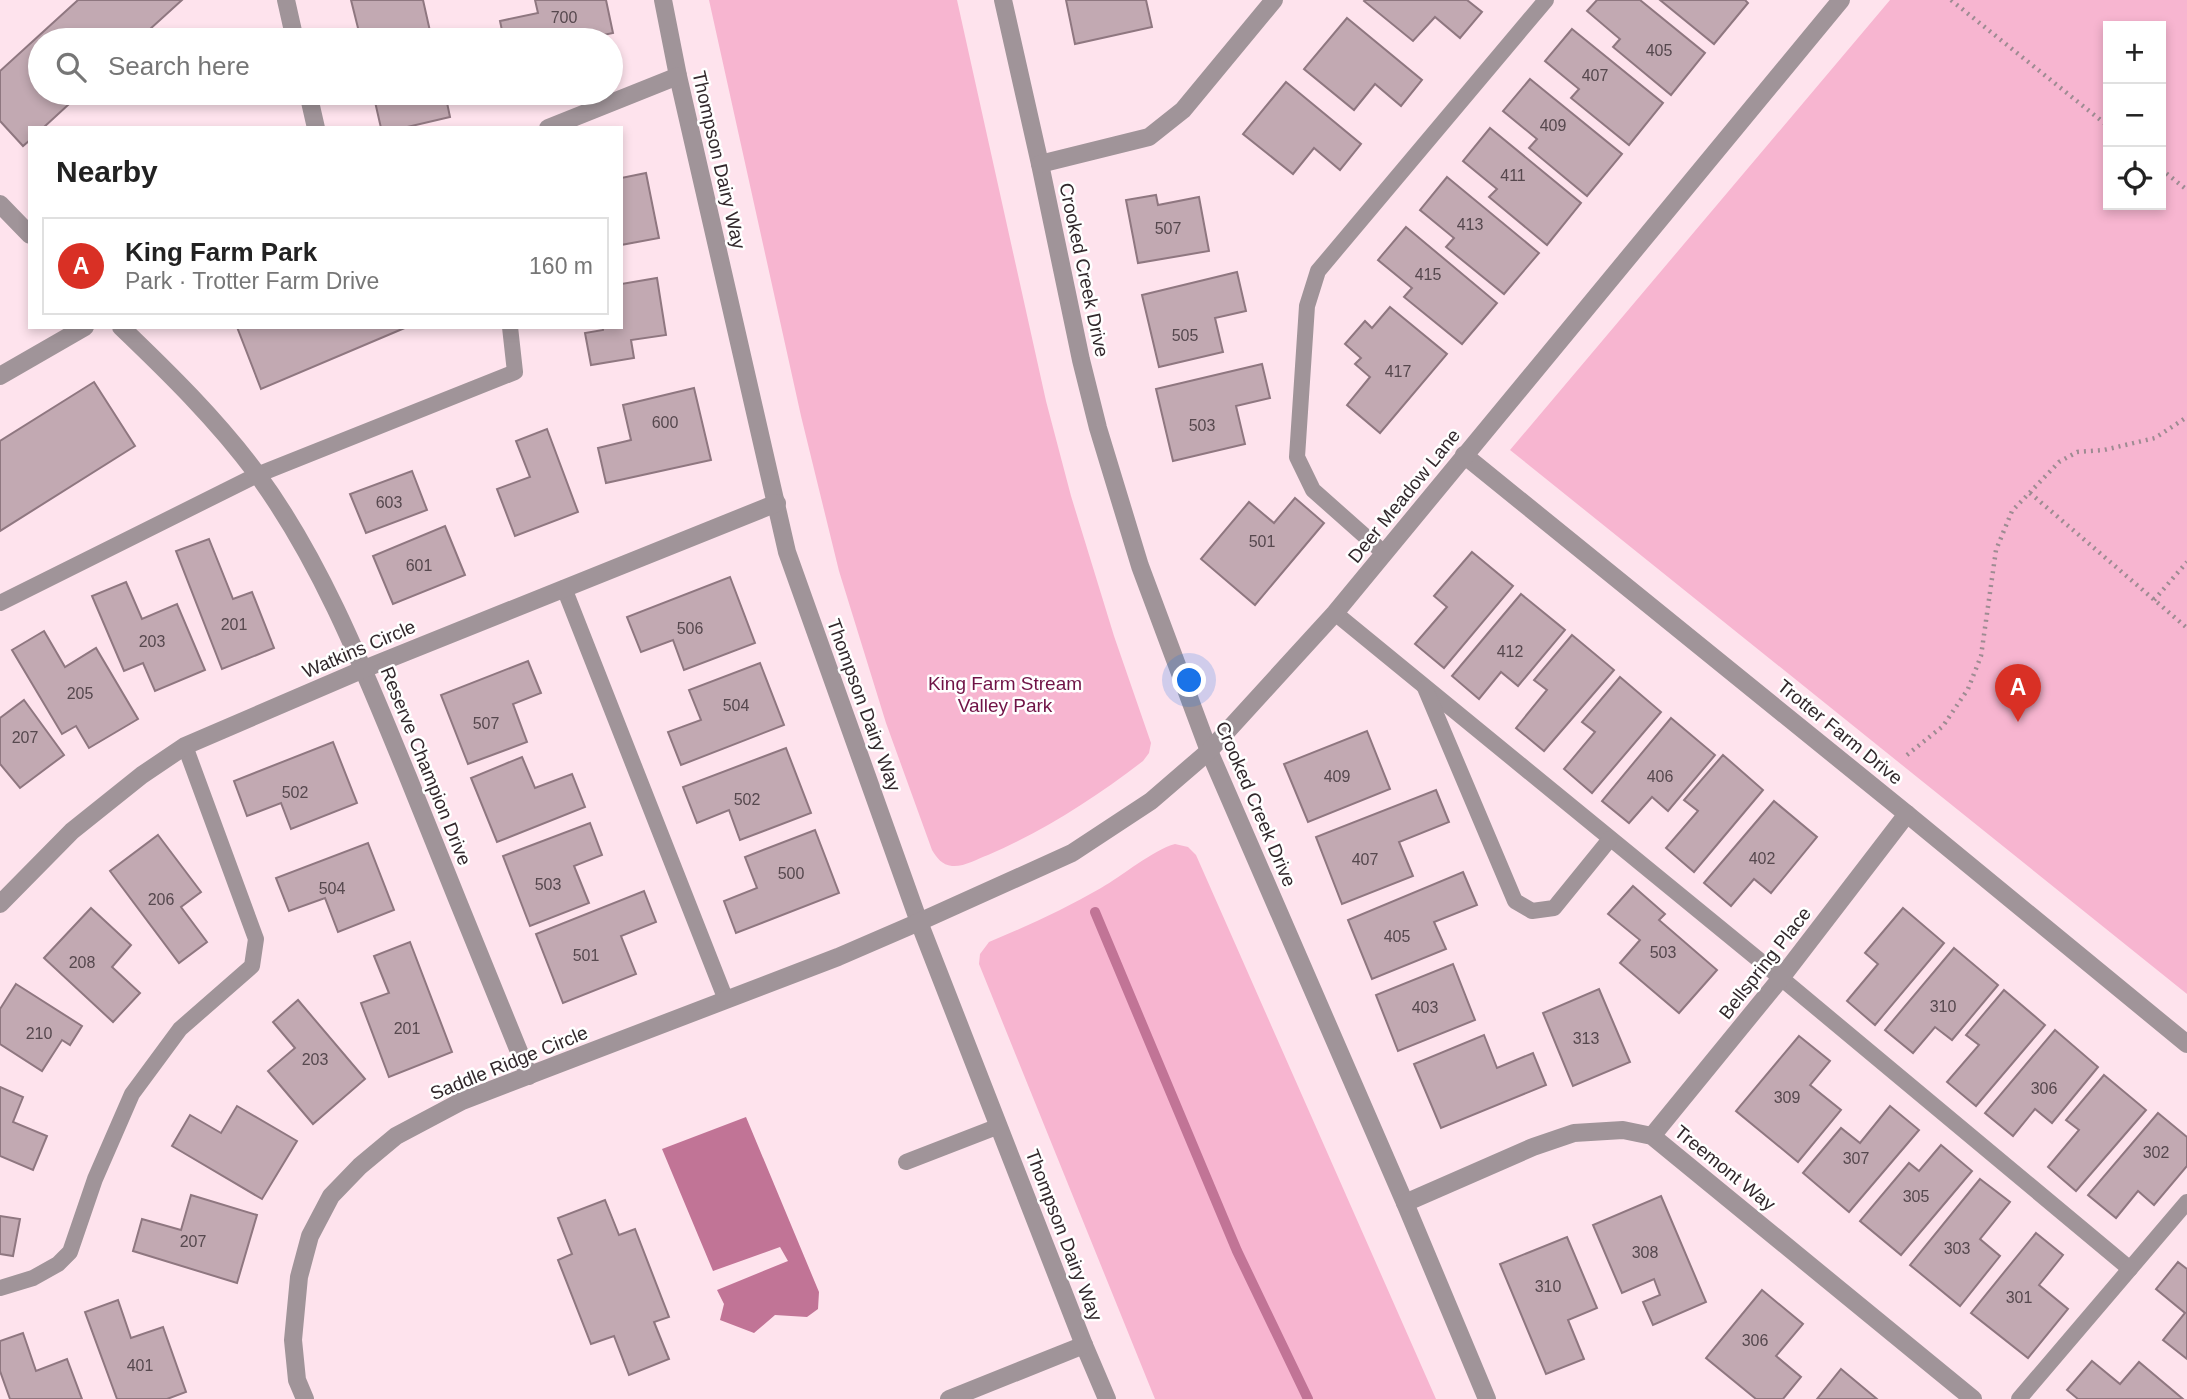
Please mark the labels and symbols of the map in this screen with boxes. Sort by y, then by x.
house number: 700 [551,9,577,26]
house number: 405 [1646,42,1672,59]
house number: 407 [1582,67,1608,84]
street label: Thompson Dairy Way [688,69,750,251]
house number: 409 [1540,117,1566,134]
house number: 411 [1500,167,1526,184]
street label: Crooked Creek Drive [1055,181,1113,359]
house number: 413 [1457,216,1483,233]
house number: 507 [1155,220,1181,237]
house number: 415 [1415,266,1441,283]
house number: 505 [1172,327,1198,344]
house number: 417 [1385,363,1411,380]
house number: 600 [652,414,678,431]
house number: 503 [1189,417,1215,434]
street label: Deer Meadow Lane [1344,425,1464,567]
house number: 603 [376,494,402,511]
house number: 501 [1249,533,1275,550]
house number: 601 [406,557,432,574]
house number: 201 [221,616,247,633]
street label: Watkins Circle [299,616,419,682]
street label: Thompson Dairy Way [823,616,905,795]
house number: 506 [677,620,703,637]
house number: 203 [139,633,165,650]
house number: 412 [1497,643,1523,660]
your location [1172,663,1206,697]
street label: Reserve Champion Drive [377,664,475,868]
pin: A [1995,664,2041,722]
park label: King Farm Stream Valley Park [928,673,1082,716]
street label: Trotter Farm Drive [1773,675,1907,789]
house number: 205 [67,685,93,702]
house number: 504 [723,697,749,714]
house number: 507 [473,715,499,732]
street label: Crooked Creek Drive [1212,718,1300,890]
house number: 207 [12,729,38,746]
house number: 409 [1324,768,1350,785]
house number: 406 [1647,768,1673,785]
house number: 502 [282,784,308,801]
house number: 502 [734,791,760,808]
house number: 402 [1749,850,1775,867]
house number: 407 [1352,851,1378,868]
house number: 500 [778,865,804,882]
house number: 503 [535,876,561,893]
house number: 504 [319,880,345,897]
house number: 206 [148,891,174,908]
street label: Bellspring Place [1715,903,1815,1023]
house number: 405 [1384,928,1410,945]
house number: 503 [1650,944,1676,961]
house number: 501 [573,947,599,964]
house number: 208 [69,954,95,971]
house number: 310 [1930,998,1956,1015]
house number: 403 [1412,999,1438,1016]
house number: 201 [394,1020,420,1037]
street label: Saddle Ridge Circle [427,1022,591,1104]
house number: 210 [26,1025,52,1042]
house number: 313 [1573,1030,1599,1047]
house number: 203 [302,1051,328,1068]
house number: 306 [2031,1080,2057,1097]
house number: 309 [1774,1089,1800,1106]
street label: Treemont Way [1671,1121,1780,1215]
house number: 302 [2143,1144,2169,1161]
street label: Thompson Dairy Way [1022,1146,1107,1324]
house number: 307 [1843,1150,1869,1167]
house number: 305 [1903,1188,1929,1205]
house number: 207 [180,1233,206,1250]
house number: 303 [1944,1240,1970,1257]
house number: 308 [1632,1244,1658,1261]
house number: 310 [1535,1278,1561,1295]
house number: 301 [2006,1289,2032,1306]
house number: 306 [1742,1332,1768,1349]
house number: 401 [127,1357,153,1374]

